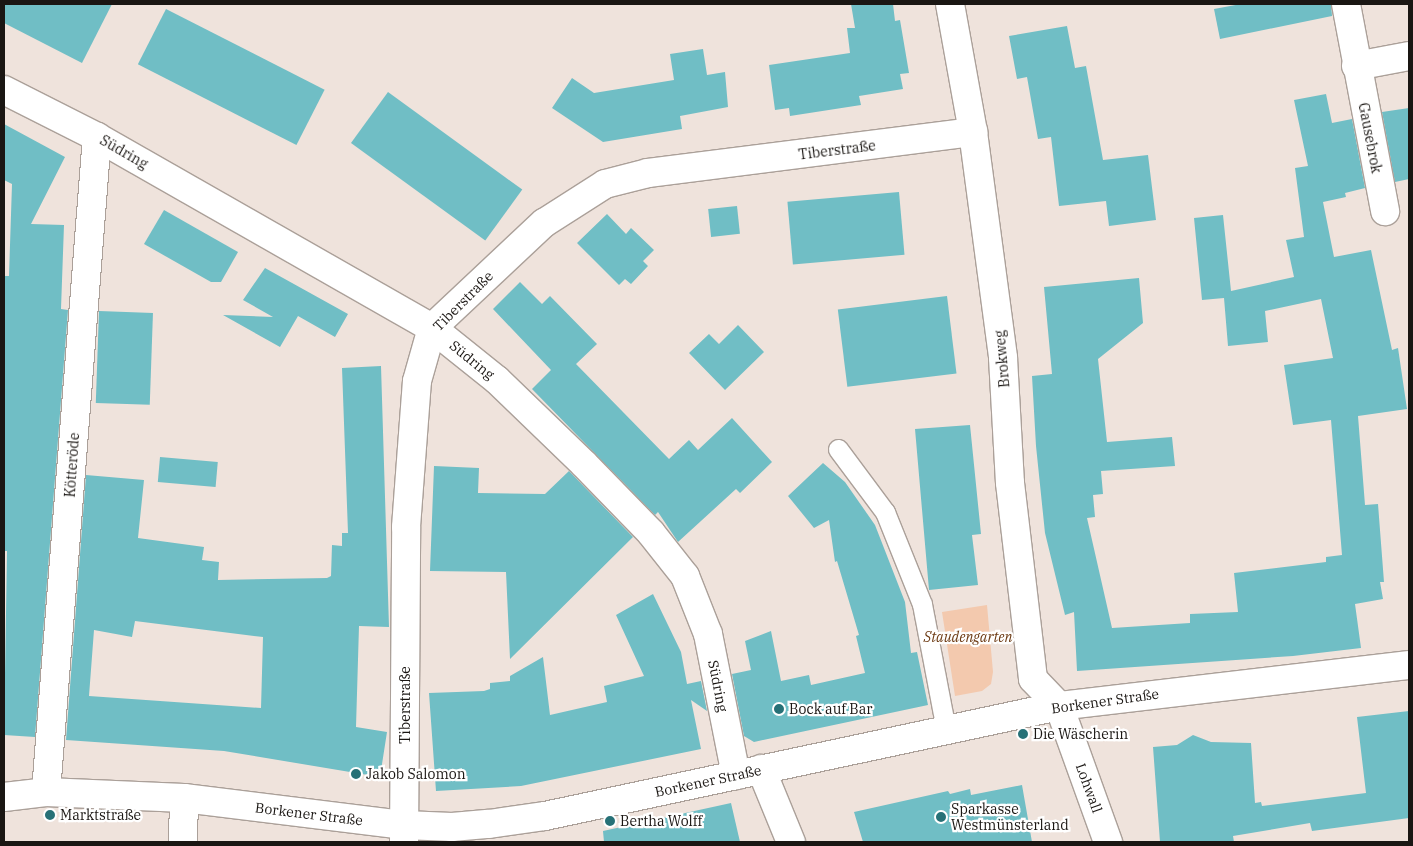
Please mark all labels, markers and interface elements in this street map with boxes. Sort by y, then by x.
street label: Gausebrok [1355,101,1385,175]
street label: Südring [97,132,151,172]
street label: Tiberstraße [797,137,877,163]
street label: Tiberstraße [430,268,496,334]
street label: Brokweg [991,330,1013,388]
street label: Südring [446,337,498,383]
street label: Kötteröde [61,432,83,498]
park label: Staudengarten [924,629,1012,645]
street label: Südring [705,659,731,713]
street label: Tiberstraße [397,666,413,744]
street label: Borkener Straße [1050,685,1160,717]
place label: Bock auf Bar [789,701,873,717]
marker: Bock auf Bar [773,703,785,715]
place label: Die Wäscherin [1033,726,1128,742]
marker: Die Wäscherin [1017,728,1029,740]
street label: Lohwall [1072,761,1106,815]
street label: Borkener Straße [653,762,763,800]
place label: Jakob Salomon [366,766,466,782]
marker: Jakob Salomon [350,768,362,780]
street label: Borkener Straße [254,799,364,829]
place label: Sparkasse Westmünsterland [951,801,1069,834]
place label: Marktstraße [60,807,141,823]
marker: Marktstraße [44,809,56,821]
marker: Sparkasse Westmünsterland [935,811,947,823]
place label: Bertha Wolff [620,813,702,829]
marker: Bertha Wolff [604,815,616,827]

